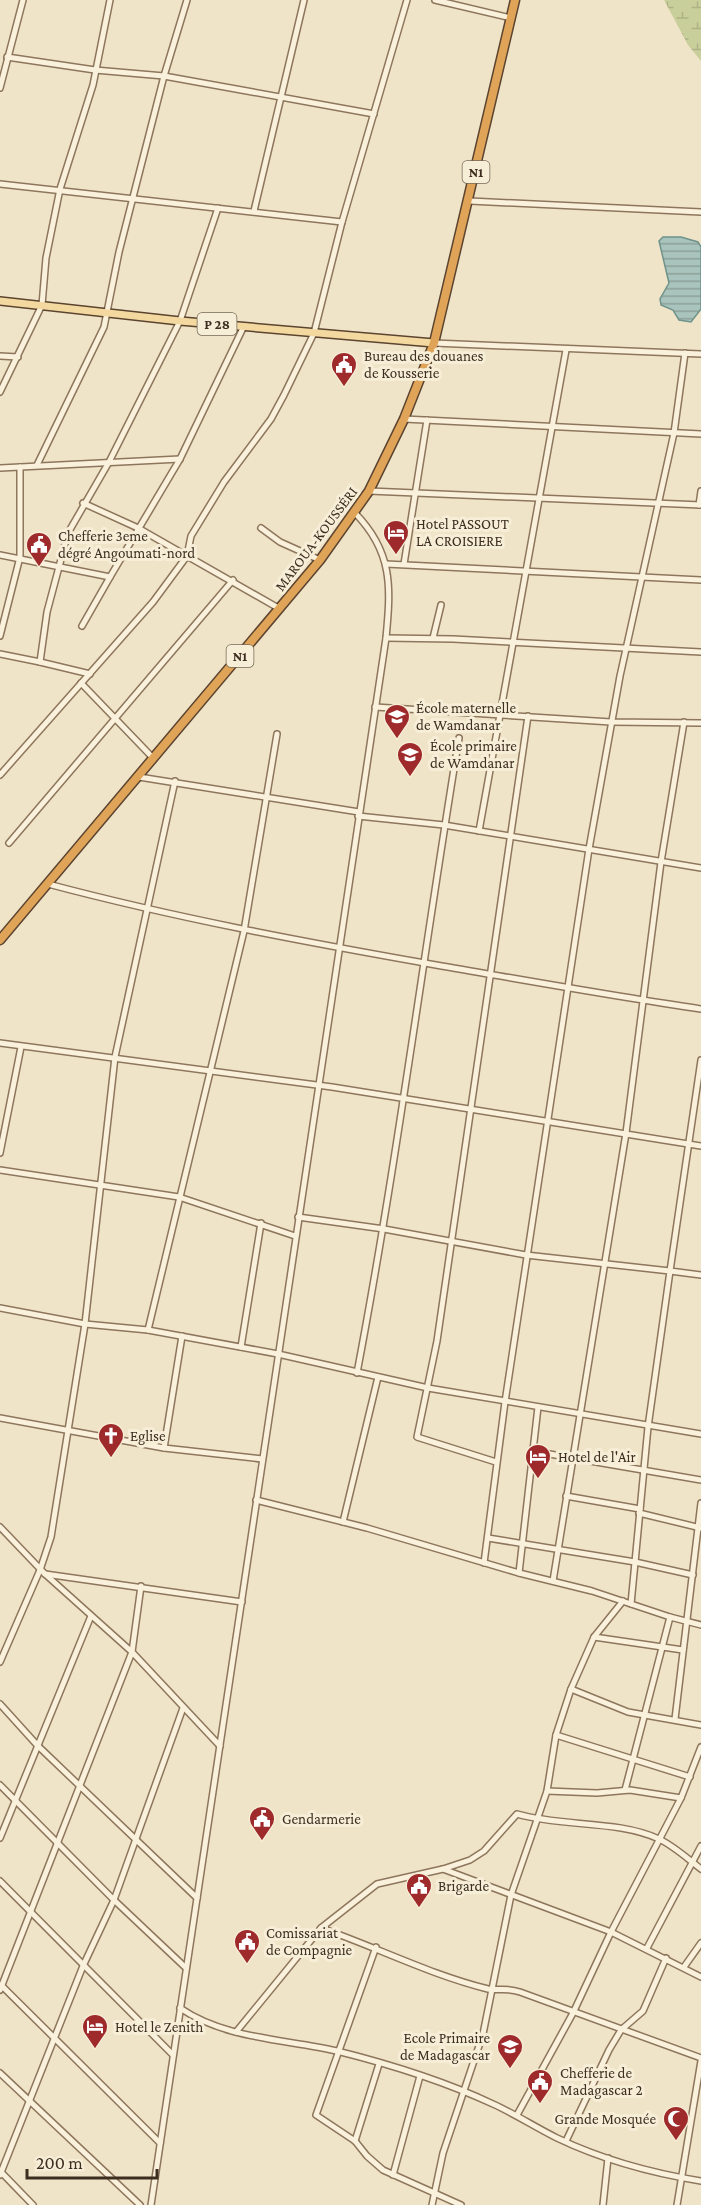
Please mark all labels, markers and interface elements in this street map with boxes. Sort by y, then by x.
road number: N1 [462,161,490,183]
road number: P 28 [198,313,236,335]
place label: Bureau des douanes de Kousserie [364,348,484,381]
public building icon: Bureau des douanes de Kousserie [329,350,359,388]
street label: MAROUA-KOUSSÉRI [272,484,360,594]
place label: Hotel PASSOUT LA CROISIERE [416,516,509,549]
hotel icon: Hotel PASSOUT LA CROISIERE [381,518,411,556]
place label: Chefferie 3eme dégré Angoumati-nord [58,528,195,562]
public building icon: Chefferie 3eme dégré Angoumati-nord [24,530,54,568]
road number: N1 [226,645,254,667]
place label: École maternelle de Wamdanar [416,700,516,733]
school or university icon: École maternelle de Wamdanar [382,702,412,740]
place label: École primaire de Wamdanar [430,738,517,771]
school or university icon: École primaire de Wamdanar [395,740,425,778]
church icon: Eglise [96,1421,126,1459]
place label: Eglise [130,1428,166,1445]
hotel icon: Hotel de l'Air [523,1442,553,1480]
place label: Hotel de l'Air [558,1449,637,1465]
public building icon: Gendarmerie [247,1804,277,1842]
place label: Gendarmerie [282,1811,361,1827]
public building icon: Brigarde [404,1871,434,1909]
place label: Brigarde [438,1878,489,1895]
place label: Comissariat de Compagnie [266,1925,353,1959]
public building icon: Comissariat de Compagnie [232,1927,262,1965]
hotel icon: Hotel le Zenith [80,2012,110,2050]
place label: Hotel le Zenith [115,2019,203,2035]
place label: Ecole Primaire de Madagascar [400,2030,491,2064]
school or university icon: Ecole Primaire de Madagascar [495,2032,525,2070]
place label: Chefferie de Madagascar 2 [560,2065,643,2099]
public building icon: Chefferie de Madagascar 2 [525,2067,555,2105]
mosque icon: Grande Mosquée [661,2104,691,2142]
place label: Grande Mosquée [555,2111,656,2128]
scale bar [27,2142,158,2180]
text: 200 m [36,2153,83,2173]

